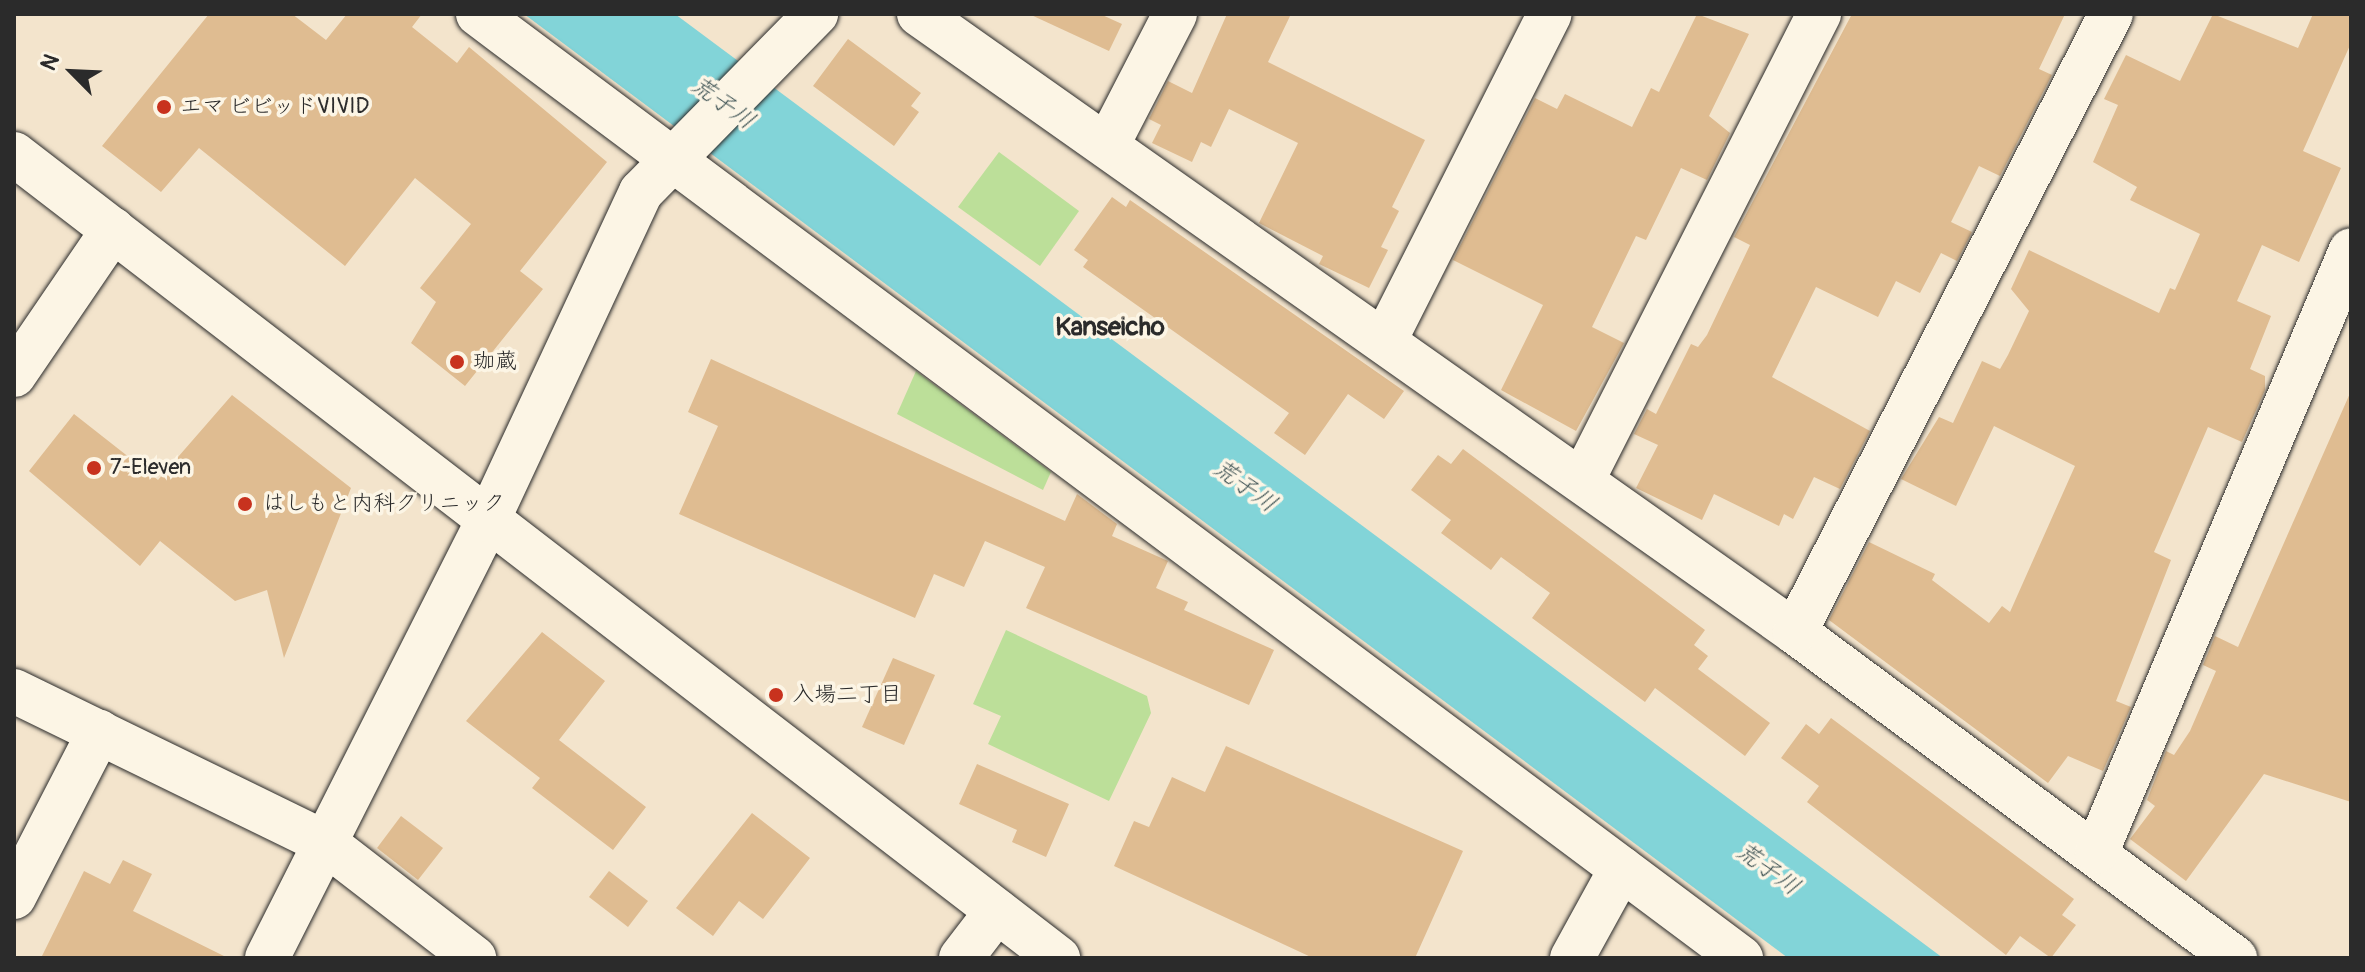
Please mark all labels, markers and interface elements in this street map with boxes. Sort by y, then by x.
north arrow [32,32,112,112]
text: N [34,50,66,75]
water label: 荒子川 [685,70,761,136]
place label: エマ ビビッドVIVID [180,94,369,120]
marker: エマ ビビッドVIVID [155,98,173,116]
district label: Kanseicho [1055,312,1165,344]
place label: 珈蔵 [473,349,517,375]
marker: 珈蔵 [448,353,466,371]
water label: 荒子川 [1207,453,1283,519]
place label: 7-Eleven [110,455,191,481]
marker: 7-Eleven [85,459,103,477]
place label: はしもと内科クリニック [263,491,505,517]
marker: はしもと内科クリニック [234,493,256,515]
place label: 入場二丁目 [792,682,902,708]
marker: 入場二丁目 [767,686,785,704]
water label: 荒子川 [1730,836,1806,902]

